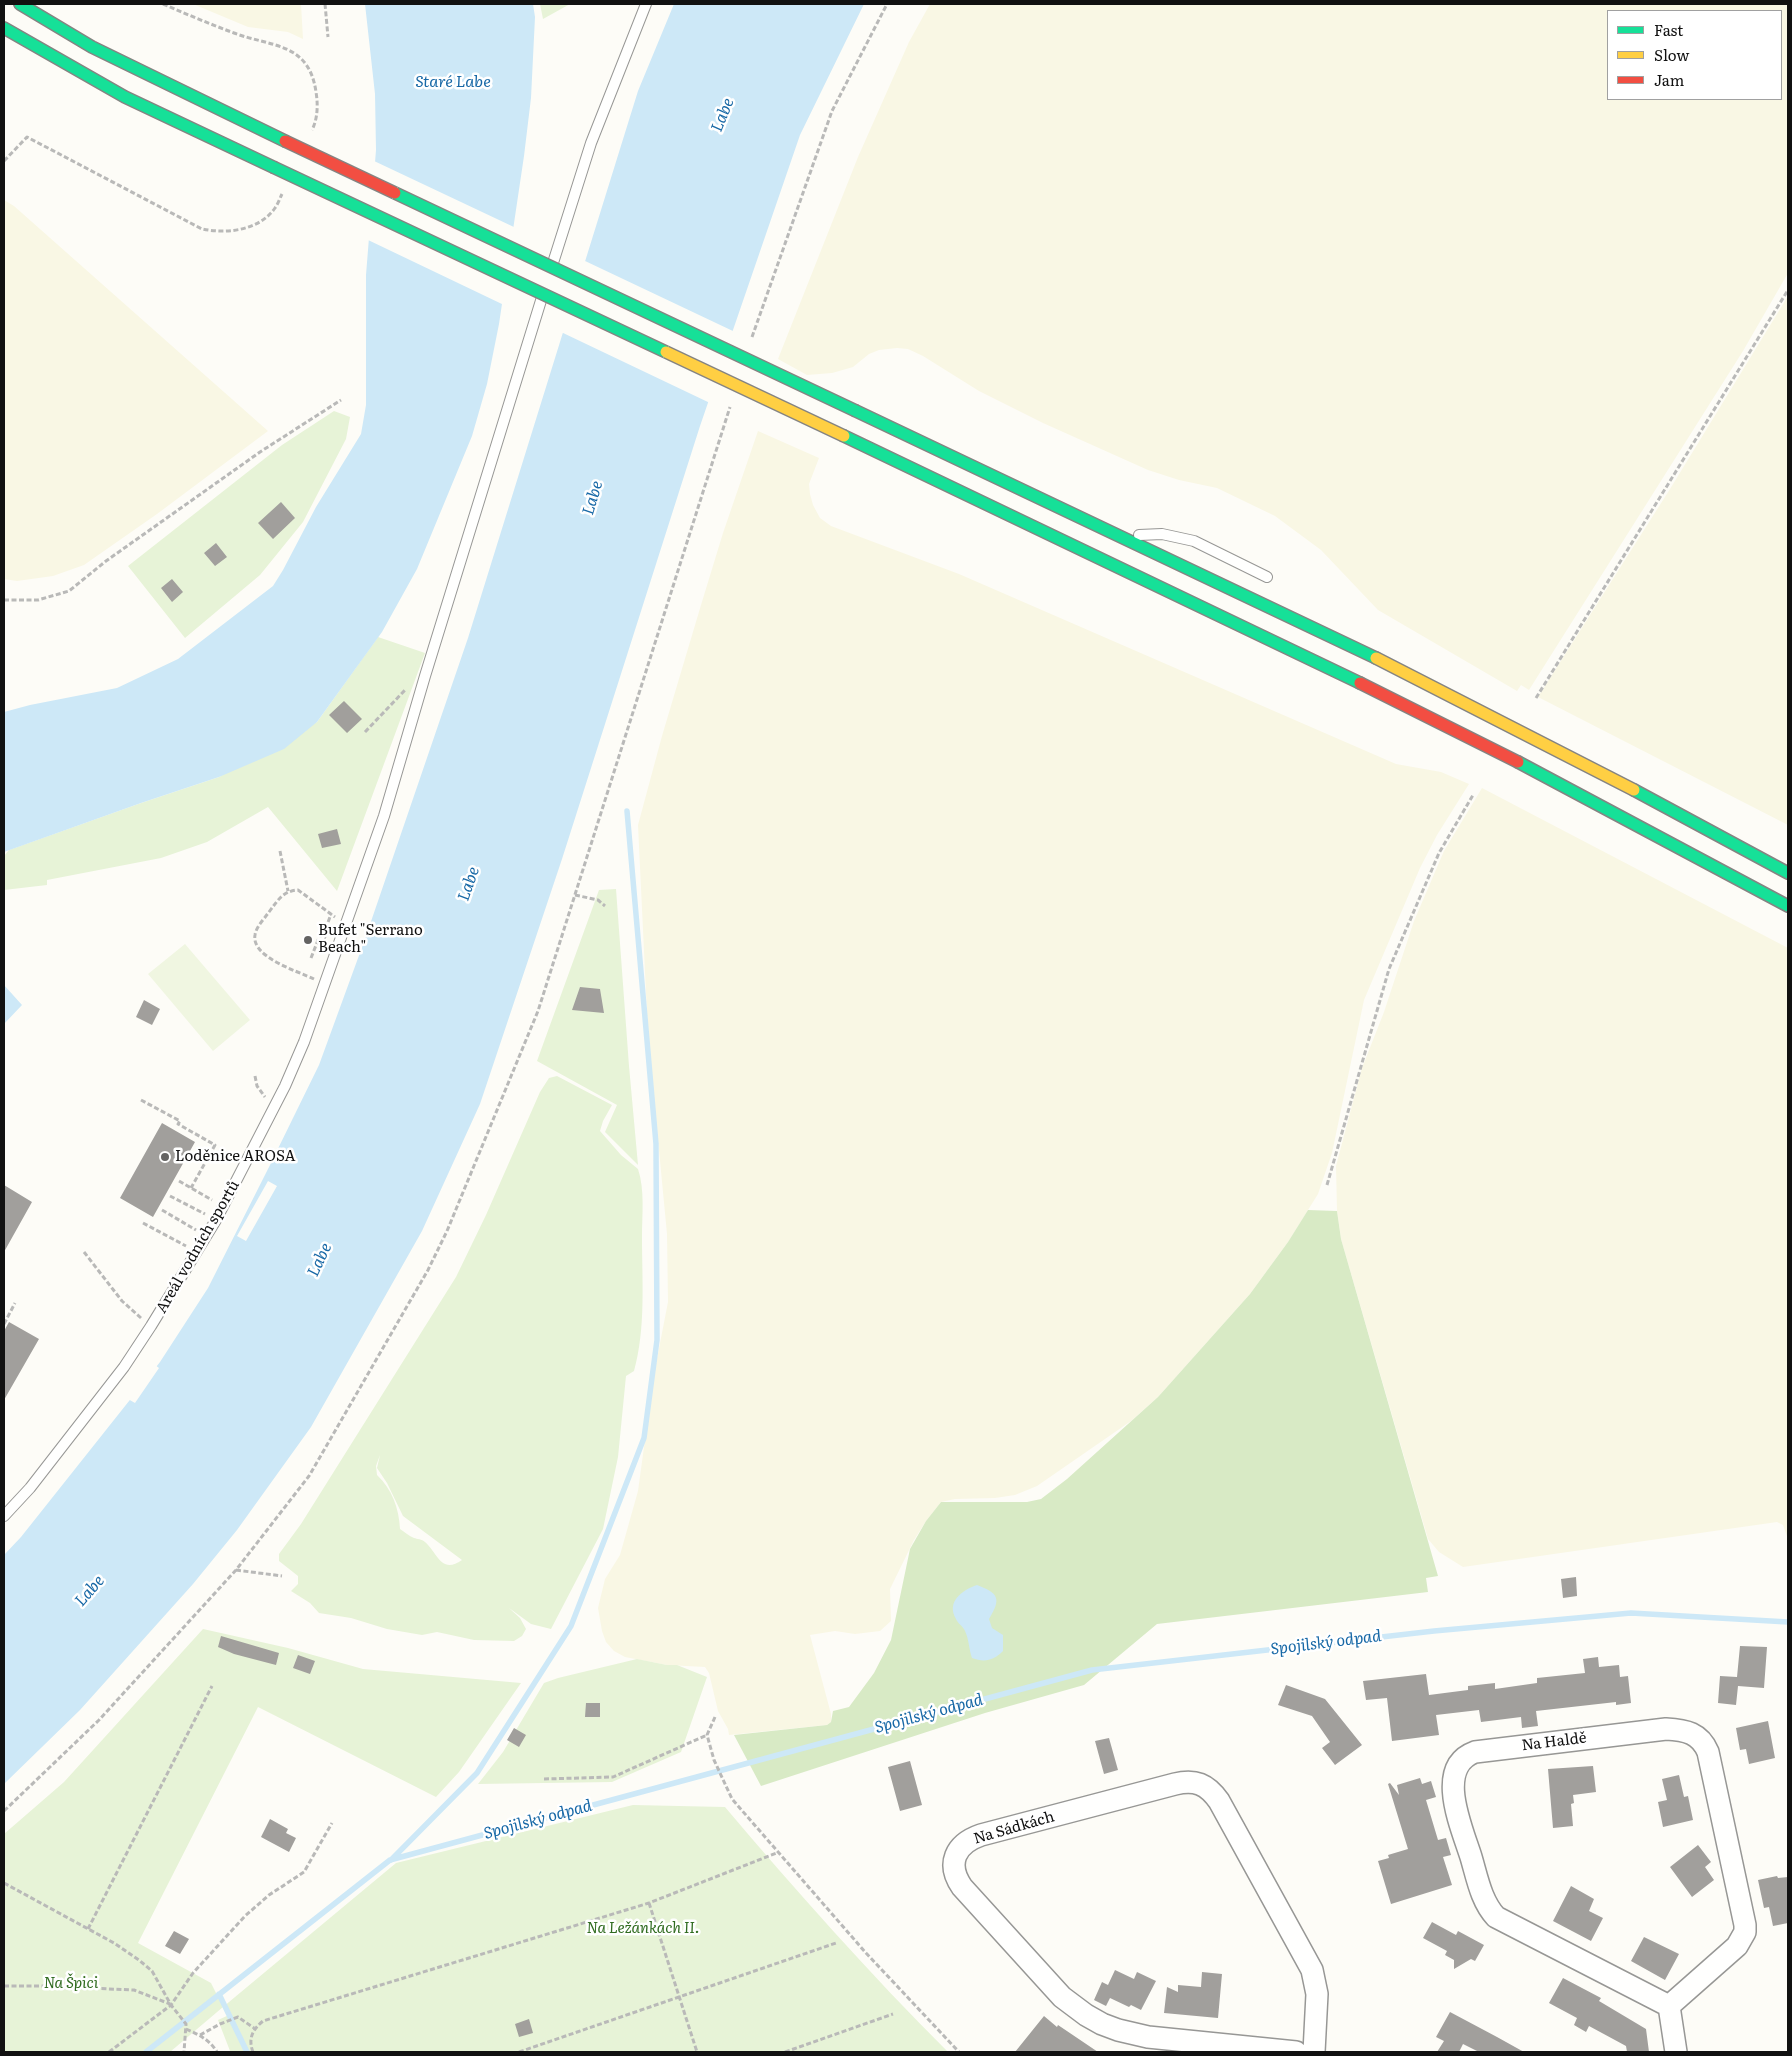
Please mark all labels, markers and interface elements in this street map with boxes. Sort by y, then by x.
legend [1607,10,1782,100]
text: Fast [1654,18,1683,41]
text: Slow [1654,43,1689,66]
text: Jam [1654,68,1684,91]
water label: Staré Labe [415,72,491,92]
water label: Labe [708,95,738,135]
water label: Labe [579,478,607,518]
water label: Labe [454,864,484,904]
place label: Bufet "Serrano Beach" [318,922,423,957]
marker: Bufet "Serrano Beach" [302,934,314,946]
place label: Loděnice AROSA [175,1148,296,1166]
marker: Loděnice AROSA [159,1151,171,1163]
street label: Areál vodních sportů [153,1177,243,1317]
water label: Labe [304,1240,336,1280]
water label: Labe [71,1572,109,1610]
water label: Spojilský odpad [1270,1627,1382,1659]
water label: Spojilský odpad [873,1690,985,1738]
street label: Na Haldě [1521,1729,1587,1755]
water label: Spojilský odpad [482,1796,594,1844]
street label: Na Sádkách [971,1808,1057,1848]
park label: Na Ležánkách II. [587,1920,699,1938]
park label: Na Špici [44,1975,98,1993]

